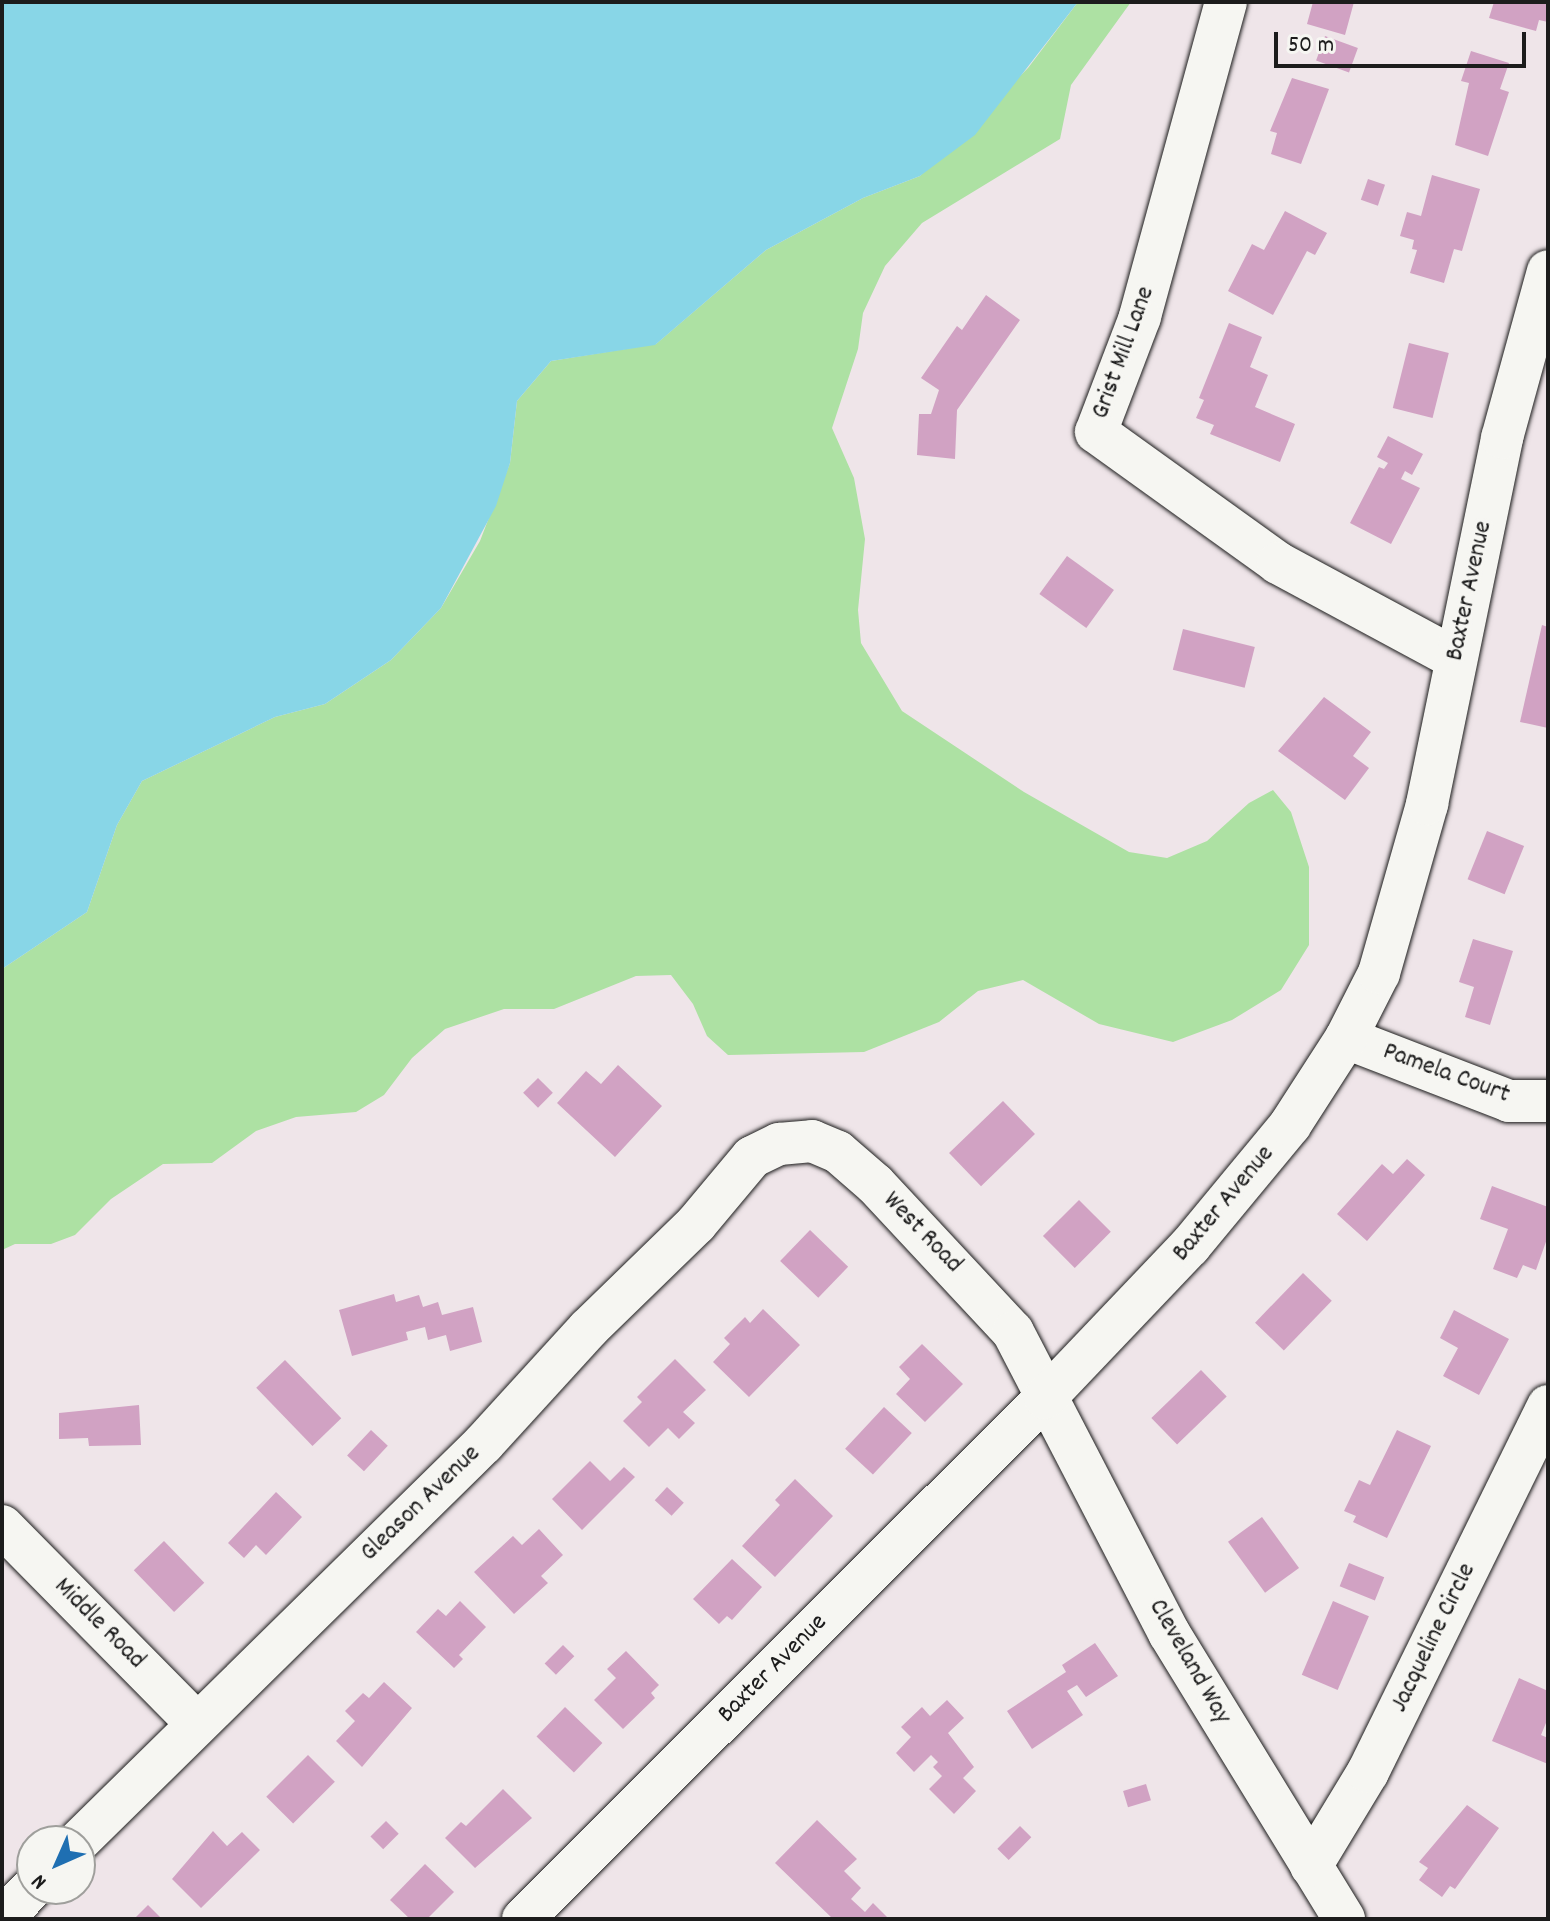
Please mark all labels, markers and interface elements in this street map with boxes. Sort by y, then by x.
scale bar [1278,16,1530,66]
text: 50 m [1288,29,1334,63]
street label: Grist Mill Lane [1086,283,1162,423]
street label: Baxter Avenue [1440,518,1500,664]
street label: Pamela Court [1378,1037,1514,1111]
street label: Baxter Avenue [1166,1140,1282,1268]
street label: West Road [876,1186,968,1280]
street label: Gleason Avenue [355,1439,487,1569]
street label: Jacqueline Circle [1384,1558,1484,1718]
street label: Middle Road [47,1572,151,1676]
street label: Cleveland Way [1141,1594,1237,1730]
street label: Baxter Avenue [712,1608,834,1730]
north arrow [16,1825,96,1905]
text: N [25,1866,55,1896]

